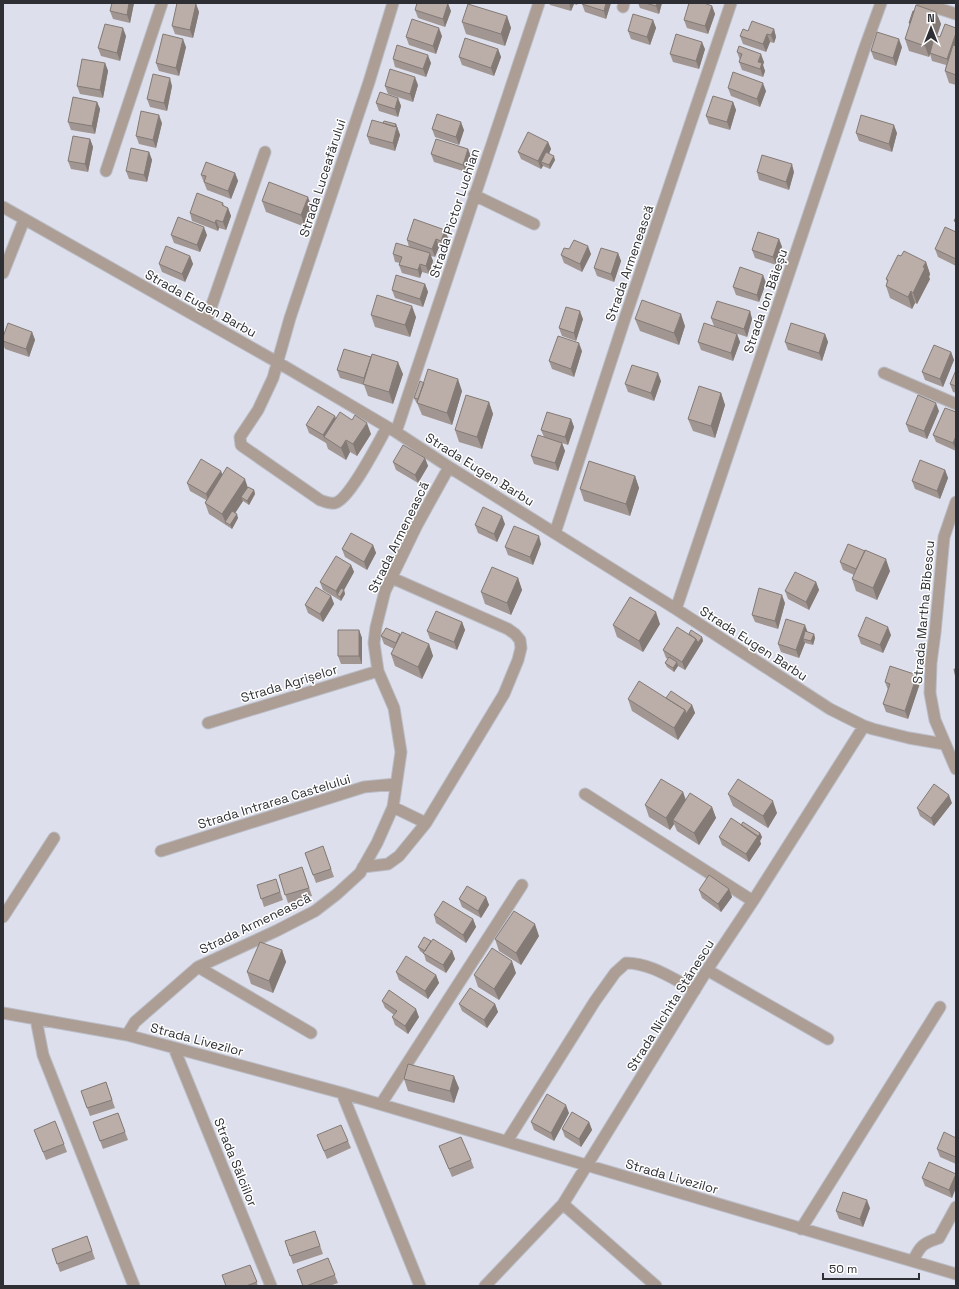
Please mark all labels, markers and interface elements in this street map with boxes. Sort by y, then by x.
north arrow [911,8,951,48]
text: N [927,11,935,25]
street label: Strada Luceafărului [295,117,350,239]
street label: Strada Pictor Luchian [426,146,483,280]
street label: Strada Armenească [602,202,658,324]
street label: Strada Ion Băieșu [740,247,791,356]
street label: Strada Eugen Barbu [142,266,260,341]
street label: Strada Eugen Barbu [422,429,537,510]
street label: Strada Armenească [364,478,433,596]
street label: Strada Martha Bibescu [909,540,938,684]
street label: Strada Eugen Barbu [697,602,811,685]
street label: Strada Agrișelor [239,661,340,706]
street label: Strada Intrarea Castelului [196,770,353,833]
street label: Strada Armenească [197,889,314,958]
street label: Strada Nichita Stănescu [623,936,718,1074]
street label: Strada Livezilor [148,1019,245,1060]
street label: Strada Sălciilor [210,1115,261,1209]
street label: Strada Livezilor [624,1155,720,1198]
scale bar [823,1255,919,1281]
text: 50 m [829,1261,857,1277]

